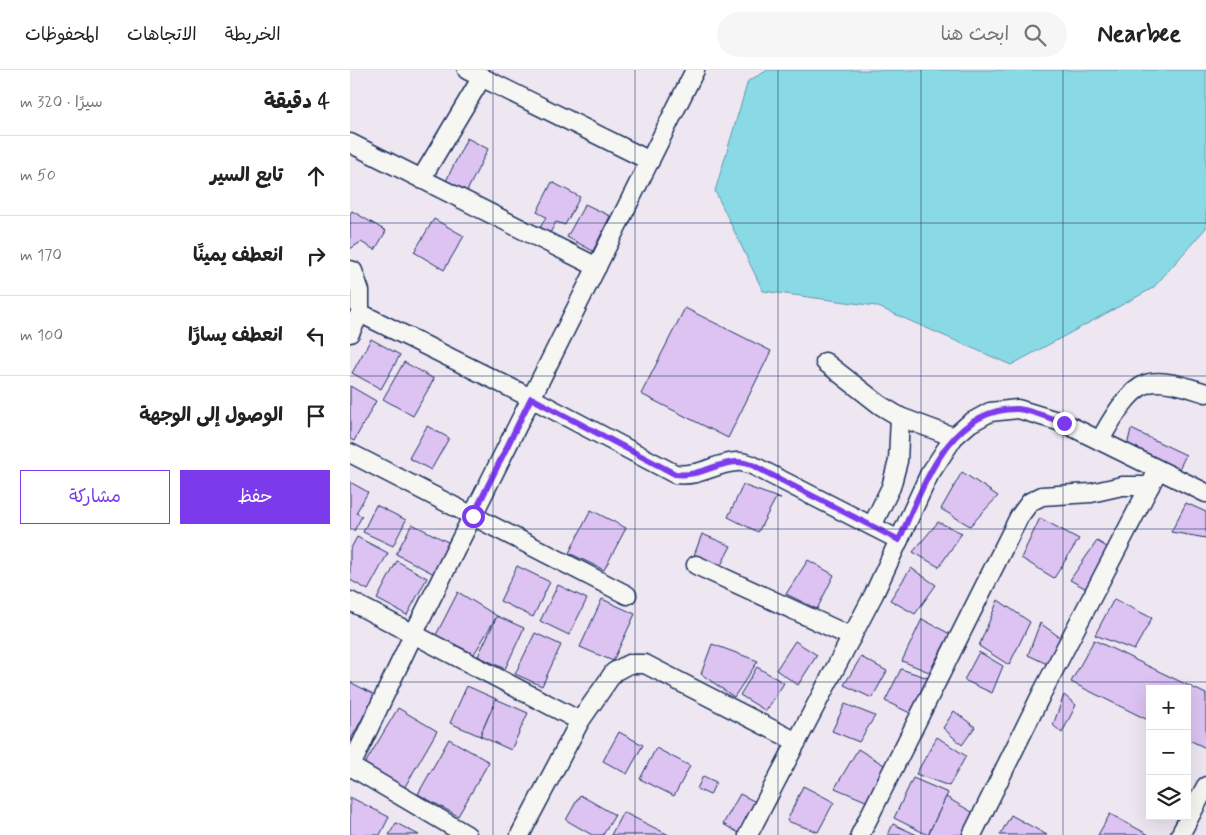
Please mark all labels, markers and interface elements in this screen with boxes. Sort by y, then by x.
search box [717,12,1067,57]
text: Nearbee [1097,19,1181,50]
icon: search [1021,21,1049,49]
text: ابحث هنا [941,22,1009,47]
text: المحفوظات [25,23,99,47]
text: الاتجاهات [127,23,197,47]
text: الخريطة [225,23,281,47]
text: 4 دقيقة [264,88,330,116]
text: سيرًا · 320 m [20,92,103,113]
icon: ahead [302,162,330,190]
text: تابع السير [210,163,283,188]
text: 50 m [20,165,56,186]
icon: right [302,242,330,270]
text: انعطف يمينًا [193,243,283,268]
text: 170 m [20,245,62,266]
icon: left [302,322,330,350]
text: انعطف يسارًا [188,323,283,348]
text: 100 m [20,325,63,346]
icon: arrive [302,402,330,430]
text: الوصول إلى الوجهة [139,403,283,428]
route end [1053,412,1076,435]
button: مشاركة [20,470,170,524]
button: حفظ [180,470,330,524]
route start [462,505,485,528]
map controls [1146,685,1191,820]
button: + [1146,685,1191,730]
button: − [1146,730,1191,775]
button: layers [1146,775,1191,820]

